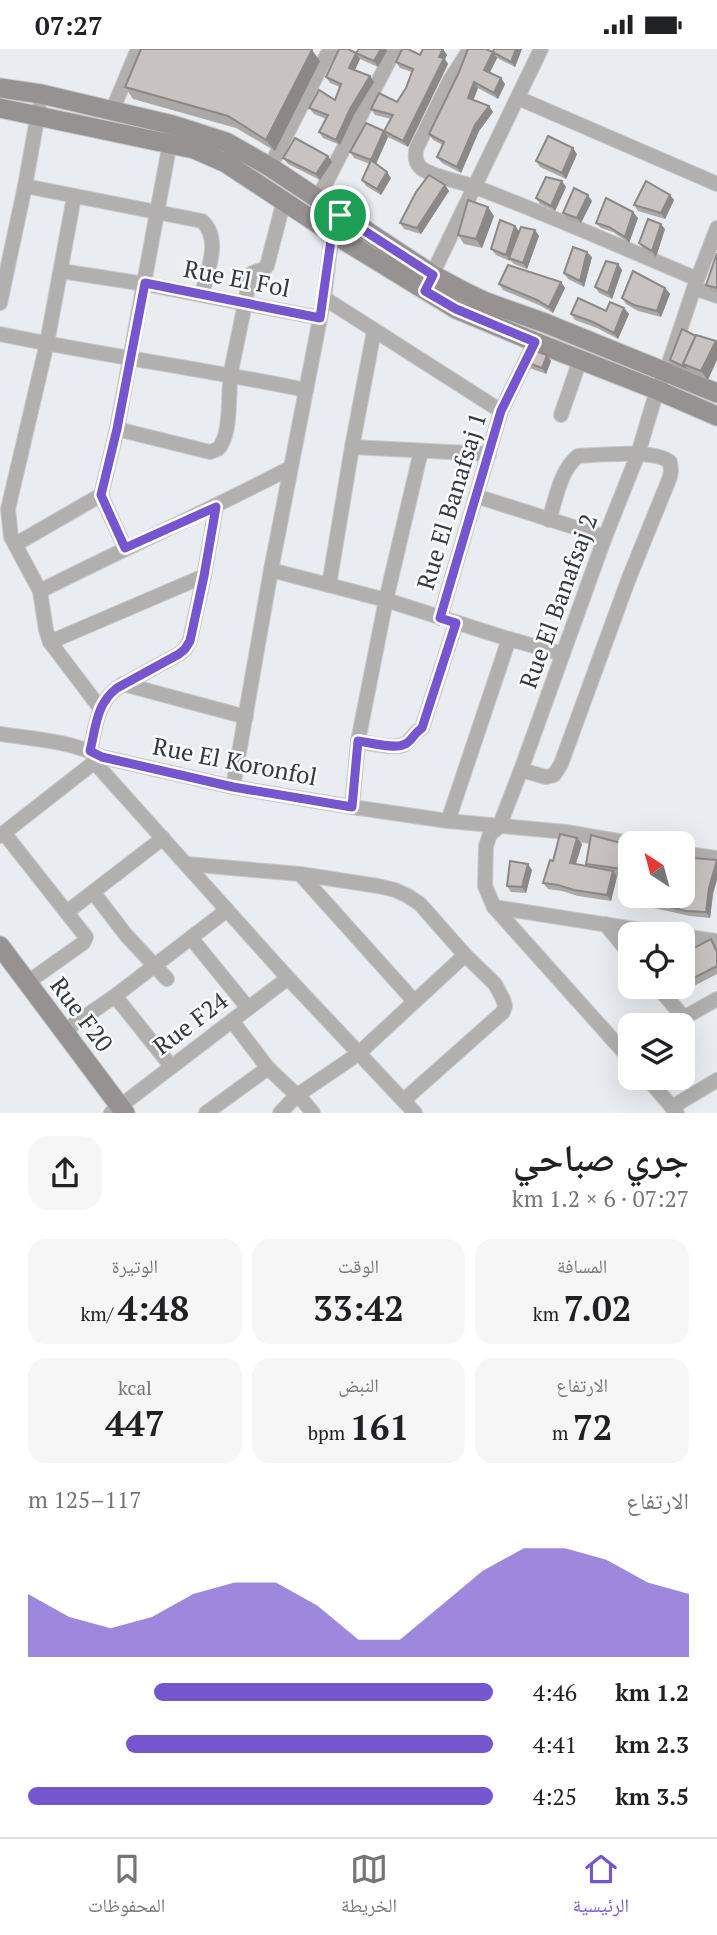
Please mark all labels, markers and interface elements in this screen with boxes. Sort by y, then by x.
text: 07:27 [35,8,103,42]
pin [310,185,370,245]
icon: arrive [321,196,359,234]
street label: Rue El Fol [181,252,293,304]
street label: Rue El Banafsaj 1 [409,409,493,593]
street label: Rue El Banafsaj 2 [512,509,604,693]
street label: Rue El Koronfol [150,729,320,793]
north arrow [618,831,695,908]
map controls [618,831,695,1090]
button: locate [618,922,695,999]
street label: Rue F20 [43,970,121,1058]
street label: Rue F24 [146,984,234,1062]
button: layers [618,1013,695,1090]
text: جري صباحي [513,1132,689,1182]
button: share [28,1136,102,1210]
text: 07:27 · 6 × 1.2 km [512,1183,689,1214]
text: الوتيرة [112,1253,158,1278]
text: الوقت [338,1253,379,1278]
text: المسافة [557,1253,607,1278]
text: 4:48 [118,1285,189,1331]
text: 33:42 [313,1285,404,1331]
text: 7.02 [564,1285,632,1331]
text: /km [80,1301,118,1326]
text: km [533,1301,564,1326]
text: النبض [338,1372,379,1397]
text: الارتفاع [556,1372,608,1397]
text: kcal [118,1375,152,1400]
text: 447 [105,1400,165,1446]
text: 161 [350,1404,409,1450]
text: 72 [573,1404,612,1450]
text: bpm [308,1420,350,1445]
text: m [552,1420,573,1445]
text: 117–125 m [28,1484,141,1515]
text: الارتفاع [626,1485,689,1516]
text: 4:46 [533,1677,577,1708]
text: 1.2 km [615,1677,689,1708]
text: 4:41 [533,1729,577,1760]
text: 2.3 km [615,1729,689,1760]
text: 4:25 [533,1781,577,1812]
text: 3.5 km [615,1781,689,1812]
tab: المحفوظات [88,1850,165,1924]
tab: الخريطة [341,1850,397,1924]
tab: الرئيسية [573,1850,629,1924]

